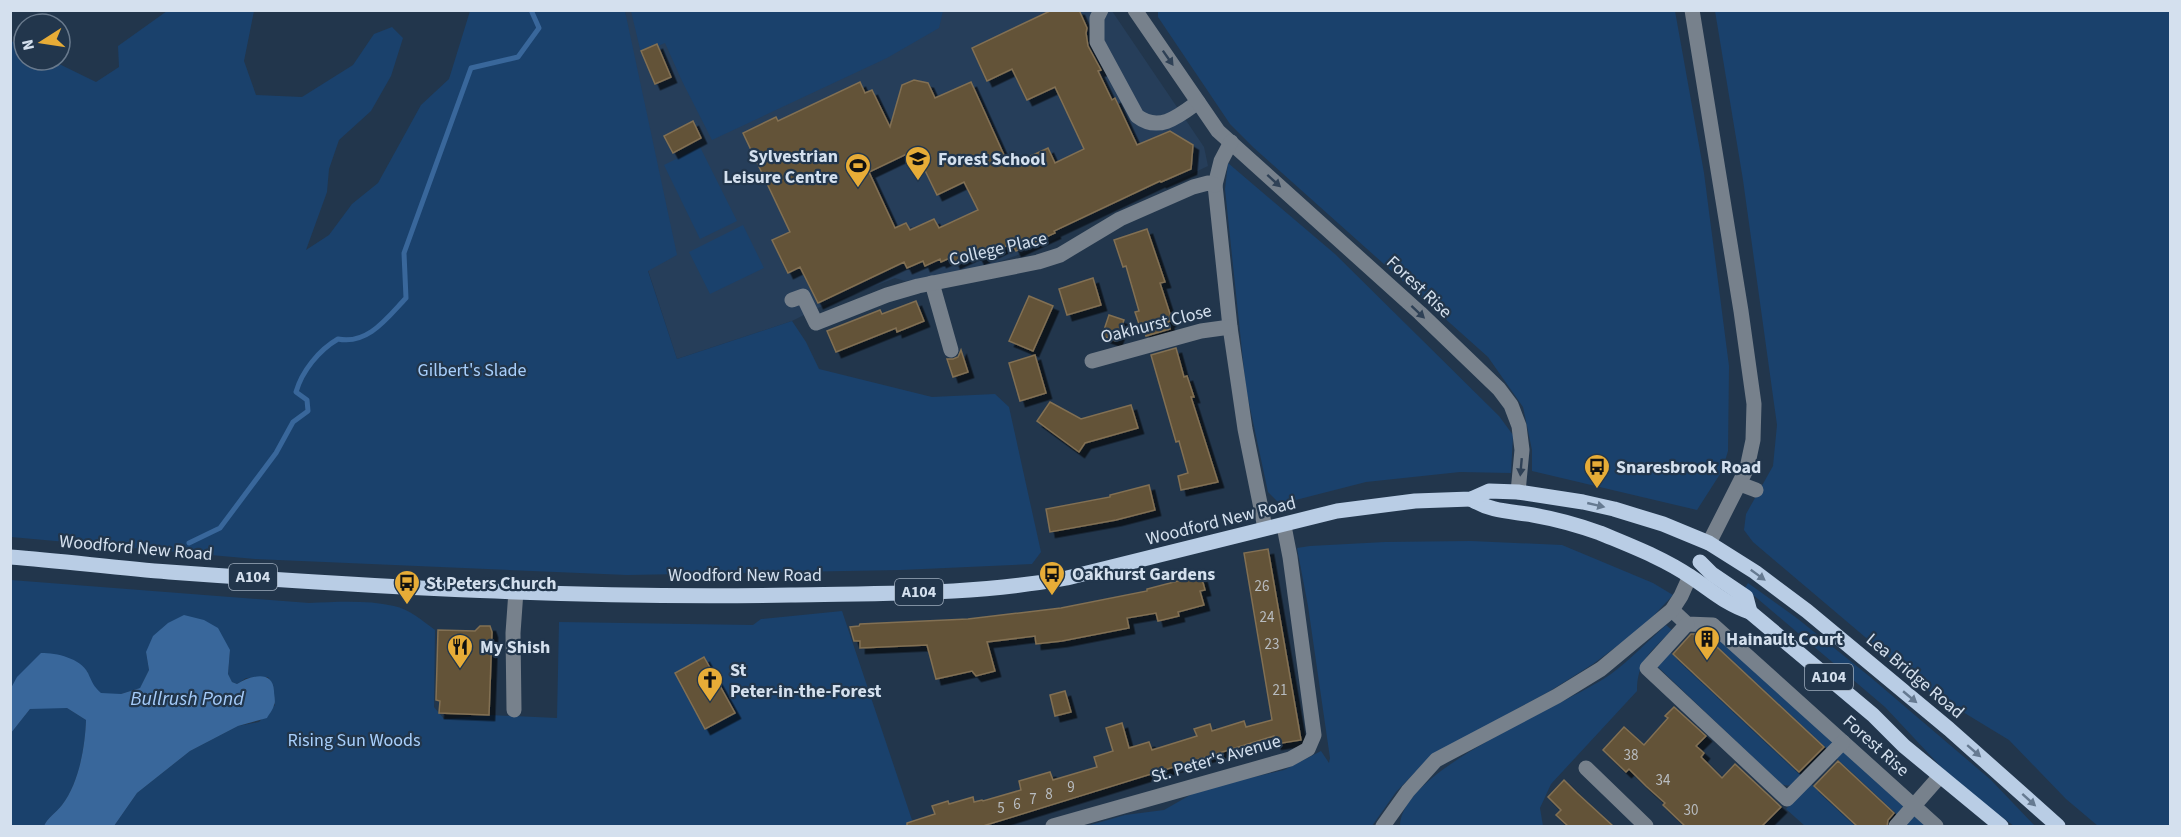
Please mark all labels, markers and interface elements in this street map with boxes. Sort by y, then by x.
north arrow [12,12,72,72]
text: N [16,37,40,52]
one-way arrow [1162,50,1174,66]
place label: Sylvestrian Leisure Centre [723,144,838,190]
school or university icon: Forest School [903,144,933,182]
place label: Forest School [938,147,1045,172]
sports icon: Sylvestrian Leisure Centre [843,151,873,189]
one-way arrow [1267,174,1282,188]
street label: College Place [947,226,1050,272]
street label: Forest Rise [1381,250,1457,324]
street label: Oakhurst Close [1098,298,1214,350]
one-way arrow [1411,305,1426,319]
park label: Gilbert's Slade [418,358,526,383]
bus stop icon: Snaresbrook Road [1582,452,1612,490]
place label: Snaresbrook Road [1616,455,1761,480]
one-way arrow [1516,457,1526,476]
street label: Woodford New Road [1143,490,1299,552]
one-way arrow [1587,501,1606,510]
street label: Woodford New Road [58,529,214,567]
bus stop icon: Oakhurst Gardens [1037,559,1067,597]
place label: Oakhurst Gardens [1072,562,1215,587]
street label: Woodford New Road [668,563,822,588]
road number: A104 [229,564,277,590]
bus stop icon: St Peters Church [392,568,422,606]
one-way arrow [1749,569,1765,581]
place label: St Peters Church [426,571,557,596]
house number: 26 [1255,576,1269,597]
road number: A104 [895,579,943,605]
house number: 24 [1260,607,1275,628]
building icon: Hainault Court [1692,624,1722,662]
place label: Hainault Court [1726,627,1843,652]
street label: Lea Bridge Road [1861,627,1969,725]
restaurant icon: My Shish [445,632,475,670]
house number: 23 [1265,634,1279,655]
place label: My Shish [480,635,550,660]
place label: St Peter-in-the-Forest [730,658,882,704]
road number: A104 [1805,664,1853,690]
church icon: St Peter-in-the-Forest [695,665,725,703]
house number: 21 [1273,680,1287,701]
water label: Bullrush Pond [130,685,245,713]
one-way arrow [1902,690,1917,703]
street label: Forest Rise [1837,709,1915,783]
park label: Rising Sun Woods [287,728,421,753]
street label: St. Peter's Avenue [1148,729,1284,789]
one-way arrow [1966,744,1981,757]
house number: 38 [1624,745,1638,766]
house number: 34 [1656,770,1671,791]
house number: 9 [1067,777,1075,798]
house number: 8 [1045,784,1053,805]
house number: 7 [1029,789,1037,810]
one-way arrow [2021,793,2036,806]
house number: 6 [1013,794,1021,815]
house number: 5 [997,798,1005,819]
house number: 30 [1684,800,1698,821]

